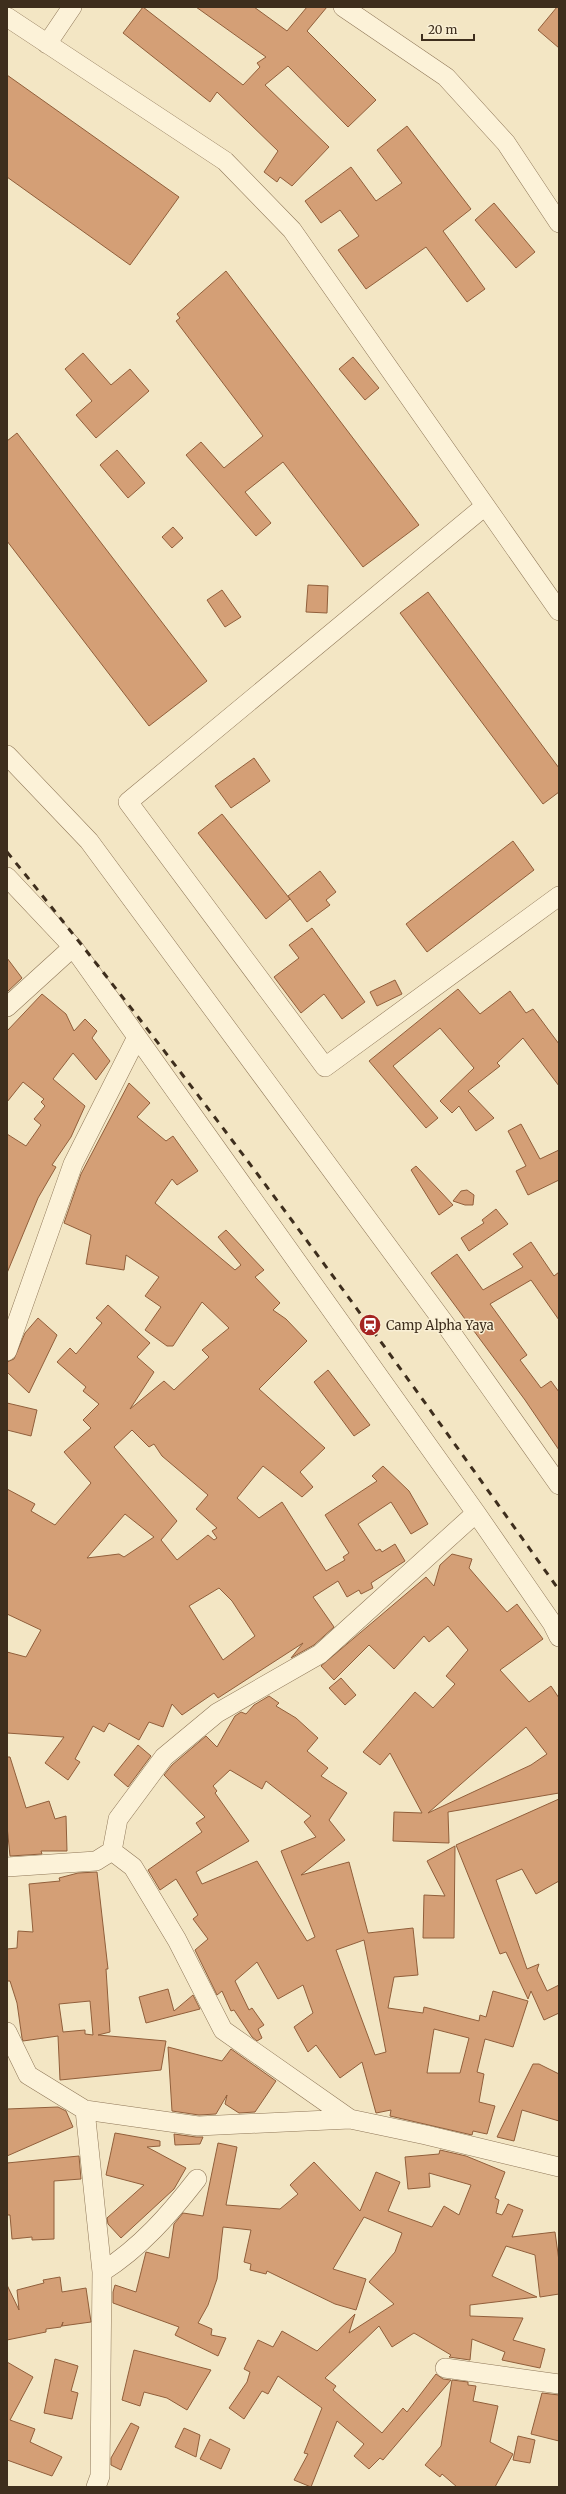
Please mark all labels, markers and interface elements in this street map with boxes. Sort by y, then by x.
scale bar [422,16,474,42]
text: 20 m [428,22,457,37]
station icon: Camp Alpha Yaya [357,1312,383,1338]
place label: Camp Alpha Yaya [386,1317,494,1334]

